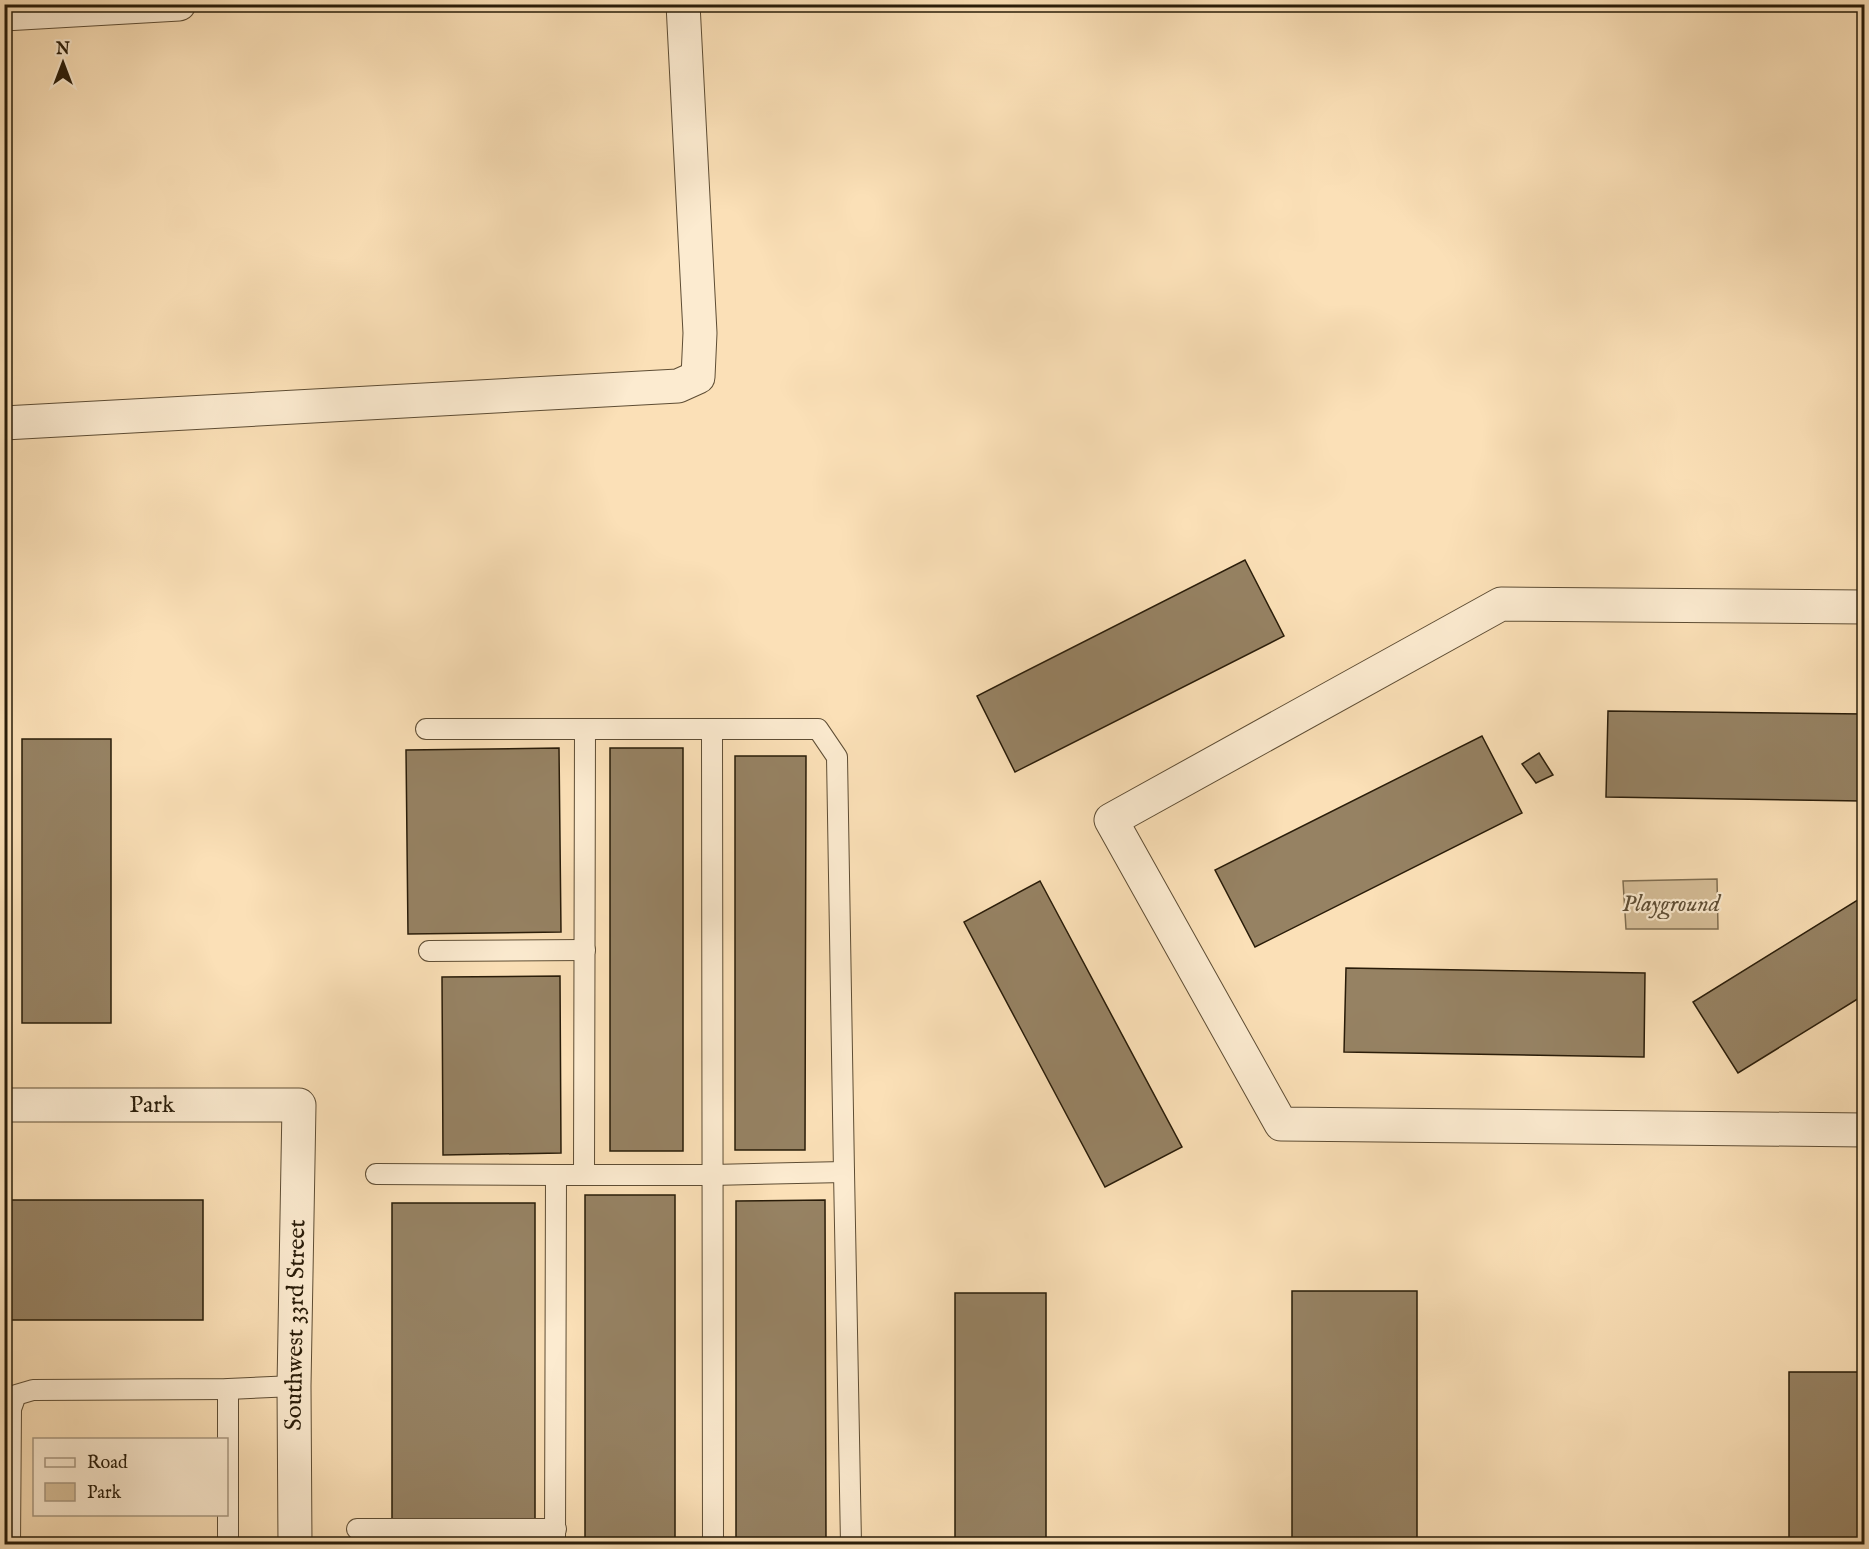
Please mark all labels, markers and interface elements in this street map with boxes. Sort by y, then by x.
north arrow [33,33,93,93]
text: N [55,40,70,60]
park label: Playground [1622,889,1722,920]
street label: Park [129,1090,175,1121]
street label: Southwest 33rd Street [279,1219,313,1431]
legend [33,1438,228,1516]
text: Road [87,1452,128,1475]
text: Park [87,1482,122,1505]

